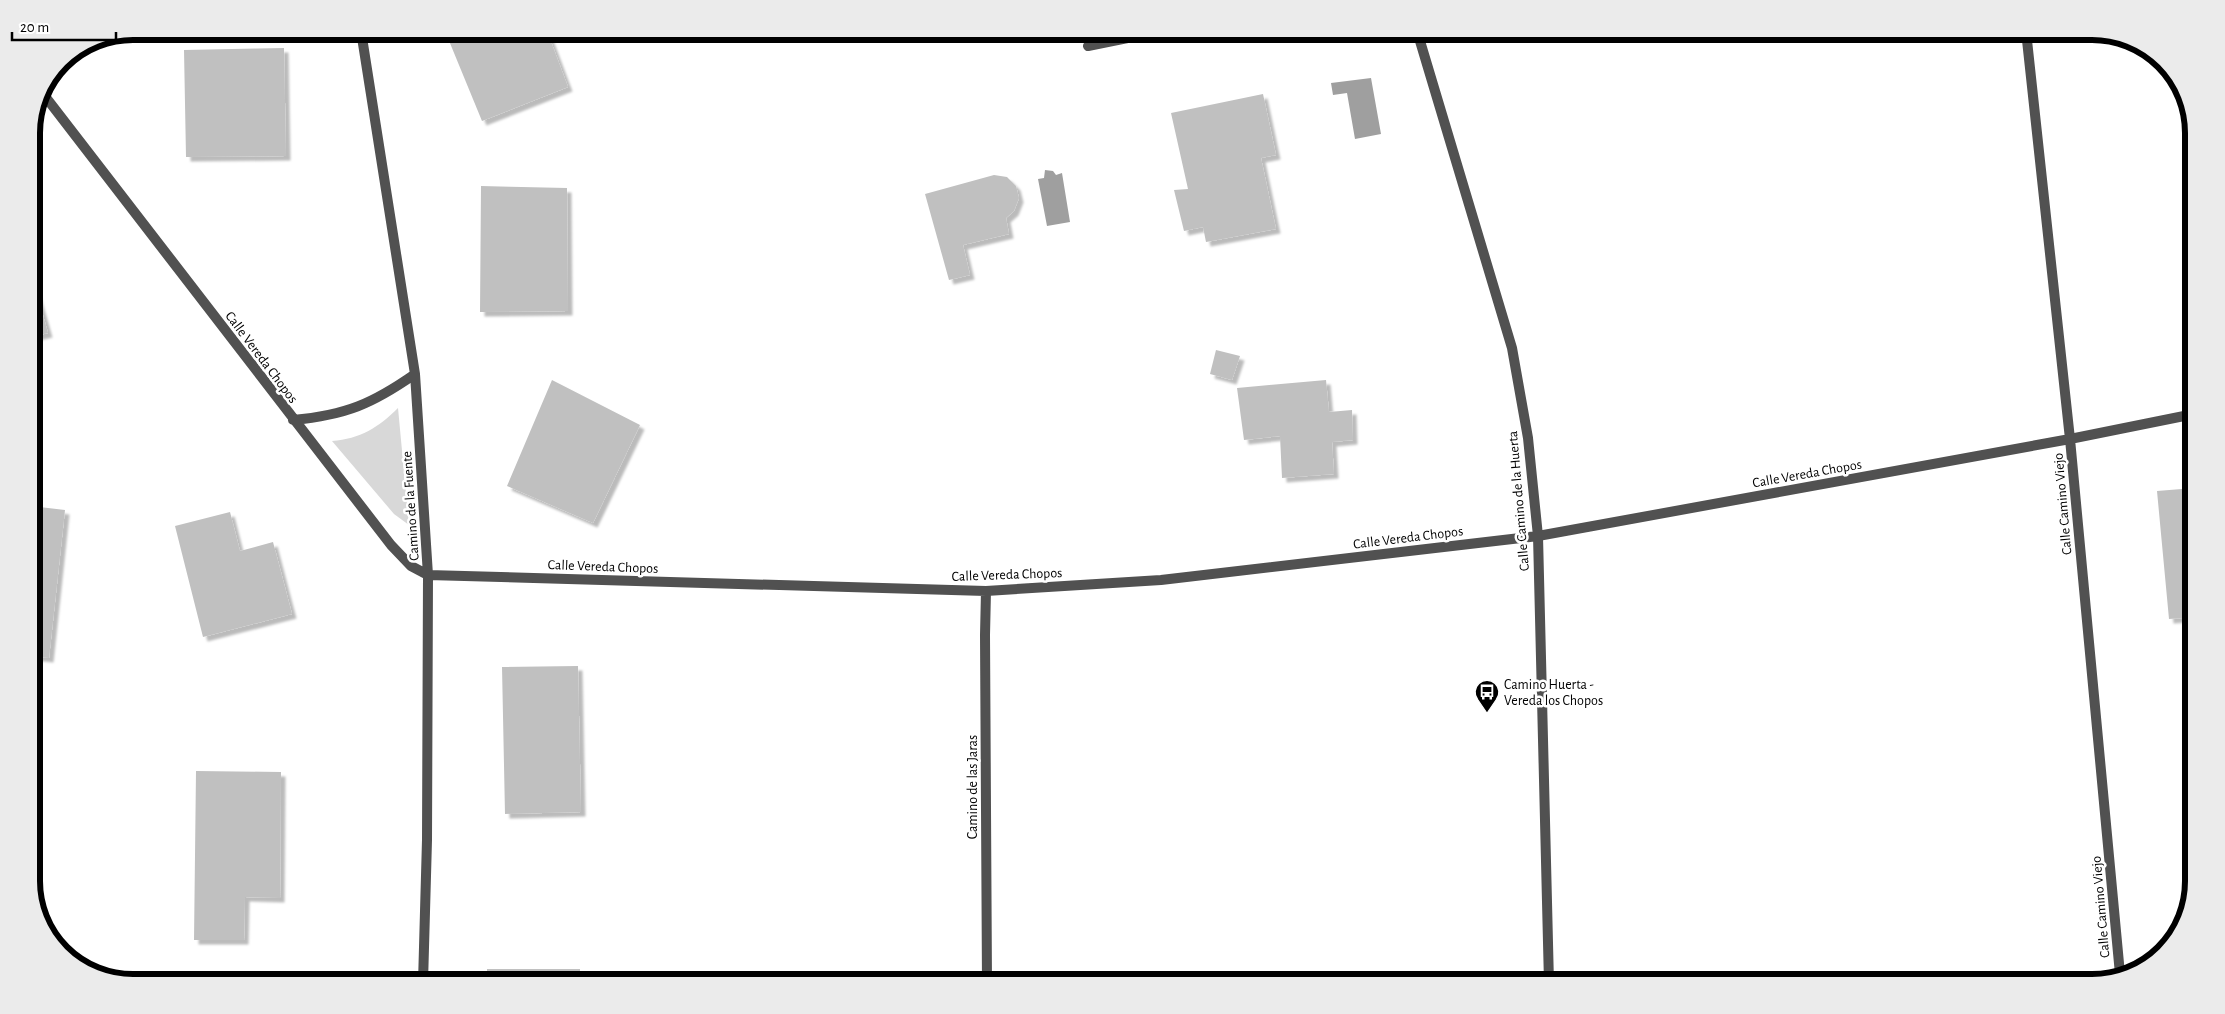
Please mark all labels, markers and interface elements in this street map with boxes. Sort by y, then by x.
scale bar [12,10,116,42]
text: 20 m [20,20,49,35]
street label: Calle Vereda Chopos [222,309,300,406]
street label: Calle Camino de la Huerta [1506,430,1532,572]
street label: Camino de la Fuente [400,451,422,561]
street label: Calle Camino Viejo [2052,452,2074,556]
street label: Calle Vereda Chopos [1751,457,1863,490]
street label: Calle Vereda Chopos [1352,524,1464,552]
street label: Calle Vereda Chopos [547,558,659,576]
street label: Calle Vereda Chopos [951,566,1063,584]
place label: Camino Huerta - Vereda los Chopos [1504,678,1603,708]
bus stop icon: Camino Huerta - Vereda los Chopos [1474,679,1500,713]
street label: Camino de las Jaras [966,735,980,839]
street label: Calle Camino Viejo [2090,855,2112,959]

